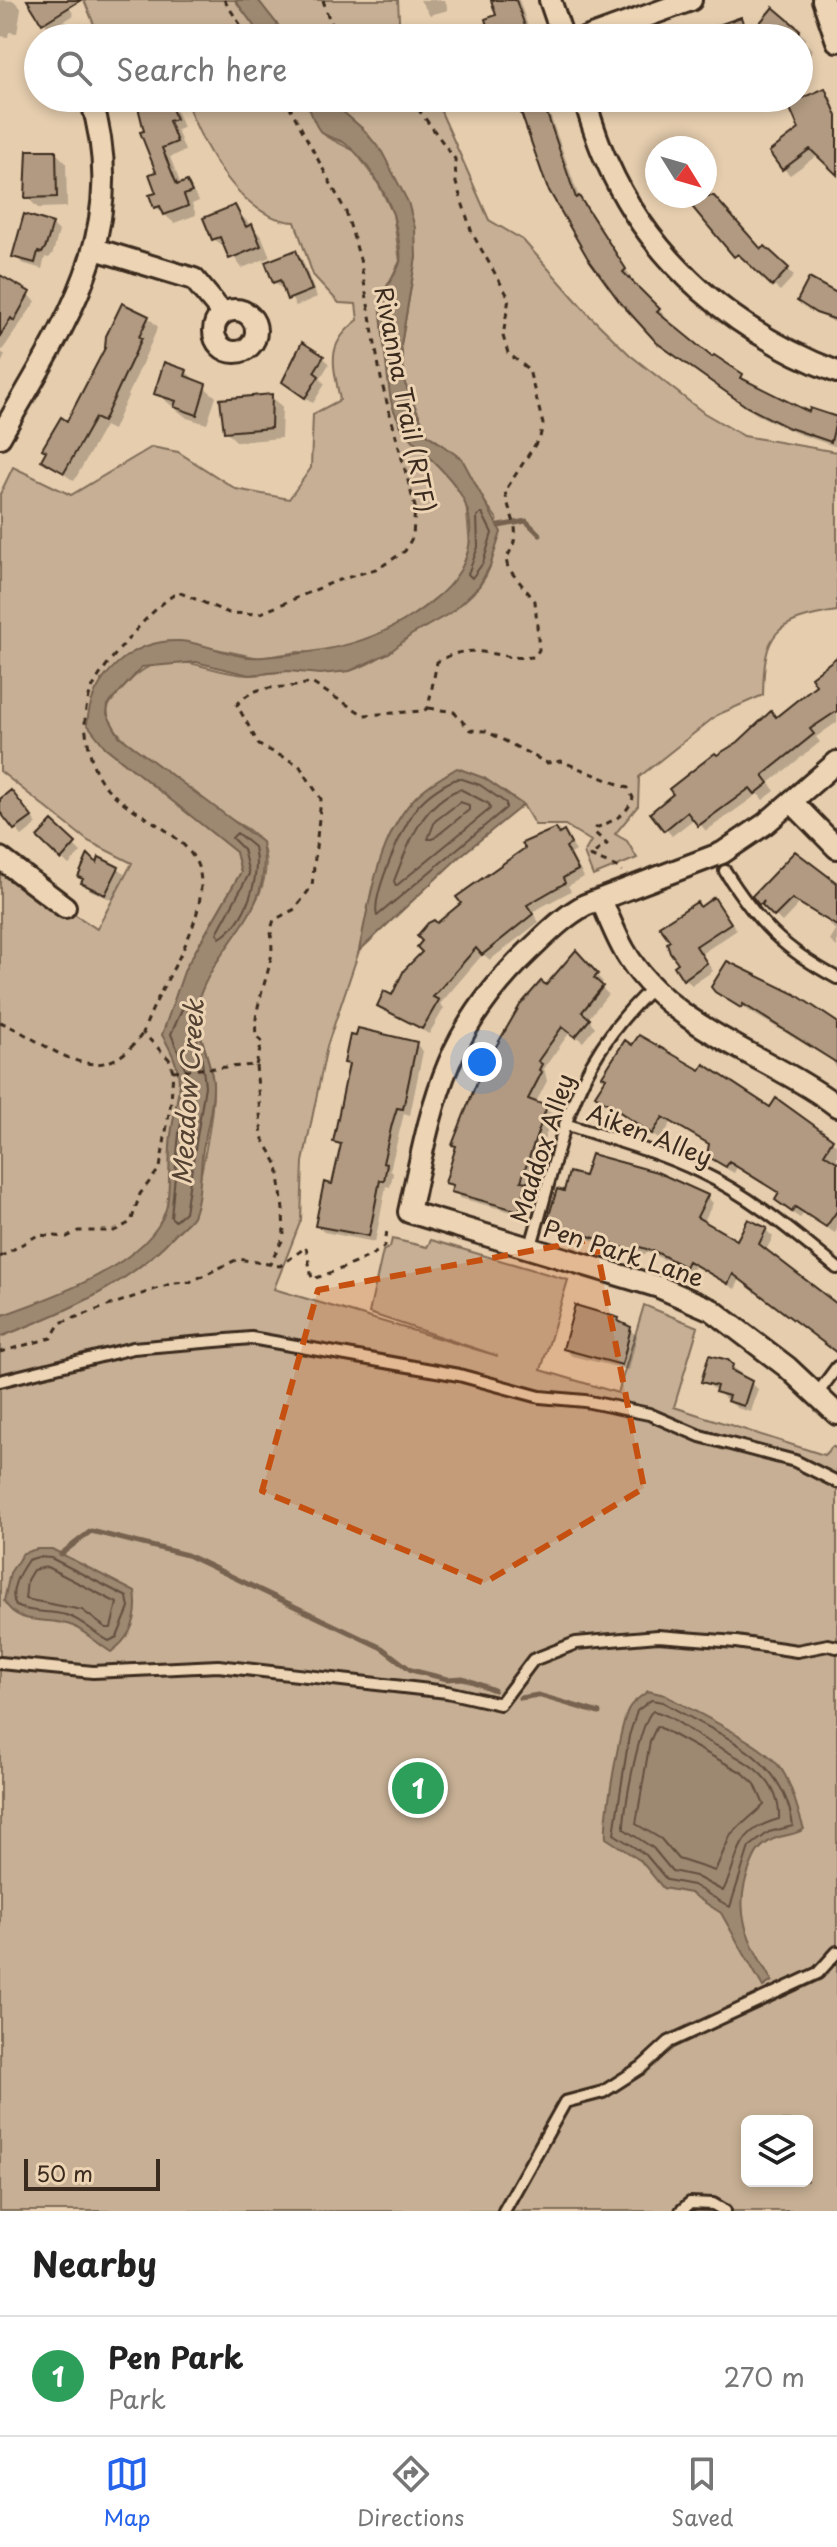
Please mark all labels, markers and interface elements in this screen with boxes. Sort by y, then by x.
search box [24,24,813,112]
icon: search [52,46,96,90]
text: Search here [116,46,288,91]
north arrow [645,136,717,208]
street label: Rivanna Trail (RTF) [366,283,446,515]
water label: Meadow Creek [161,997,213,1186]
your location [462,1042,502,1082]
street label: Maddox Alley [500,1068,582,1228]
street label: Aiken Alley [582,1094,718,1174]
street label: Pen Park Lane [539,1209,709,1295]
pin: 1 [392,1758,444,1818]
map controls [741,2115,813,2187]
button: layers [741,2115,813,2187]
scale bar [24,2155,160,2191]
text: 50 m [36,2156,93,2189]
text: Nearby [32,2237,157,2289]
text: Pen Park [108,2334,244,2379]
text: 1 [52,2357,64,2396]
text: 270 m [724,2357,805,2396]
text: Park [108,2379,166,2418]
tab: Map [103,2452,150,2533]
tab: Directions [357,2452,464,2533]
tab: Saved [671,2452,734,2533]

